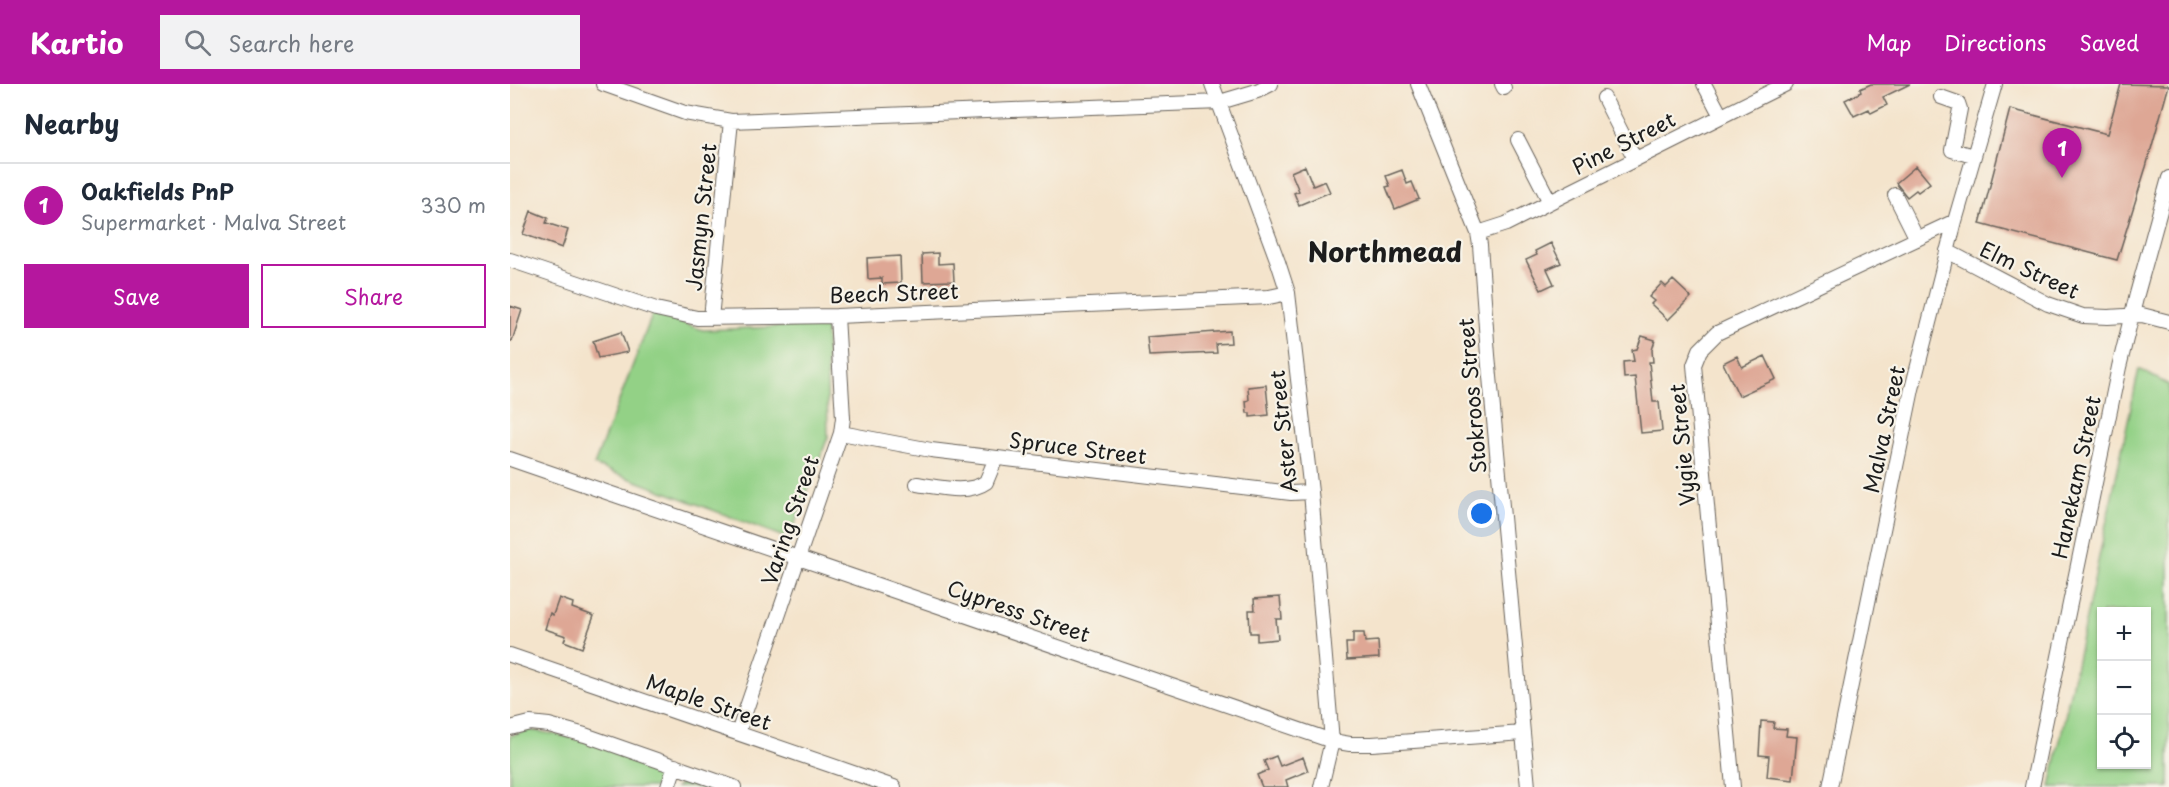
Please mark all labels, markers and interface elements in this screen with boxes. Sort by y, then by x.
search box [160,15,580,69]
text: Kartio [30,21,124,64]
icon: search [181,26,214,59]
text: Search here [229,26,354,59]
text: Map [1866,26,1911,58]
text: Directions [1944,26,2046,58]
text: Saved [2079,26,2139,58]
street label: Pine Street [1566,102,1680,182]
text: Nearby [24,104,119,143]
pin: 1 [2042,128,2082,178]
street label: Jasmyn Street [676,142,724,292]
text: Oakfields PnP [81,174,234,207]
text: 1 [39,190,48,220]
text: 330 m [420,190,486,220]
text: Supermarket · Malva Street [81,207,346,237]
district label: Northmead [1308,230,1462,271]
street label: Elm Street [1975,232,2085,306]
button: Save [24,264,249,328]
button: Share [261,264,486,328]
street label: Beech Street [829,274,959,310]
street label: Stokroos Street [1448,317,1494,475]
street label: Malva Street [1854,362,1912,496]
street label: Aster Street [1260,369,1304,495]
street label: Vygie Street [1660,383,1702,507]
street label: Hanekam Street [2042,392,2108,562]
street label: Spruce Street [1007,423,1149,471]
street label: Varing Street [752,451,826,589]
your location [1467,499,1496,528]
street label: Cypress Street [943,571,1095,649]
map controls [2097,607,2151,769]
button: + [2097,607,2151,661]
button: − [2097,661,2151,715]
street label: Maple Street [642,665,776,737]
button: locate [2097,715,2151,769]

